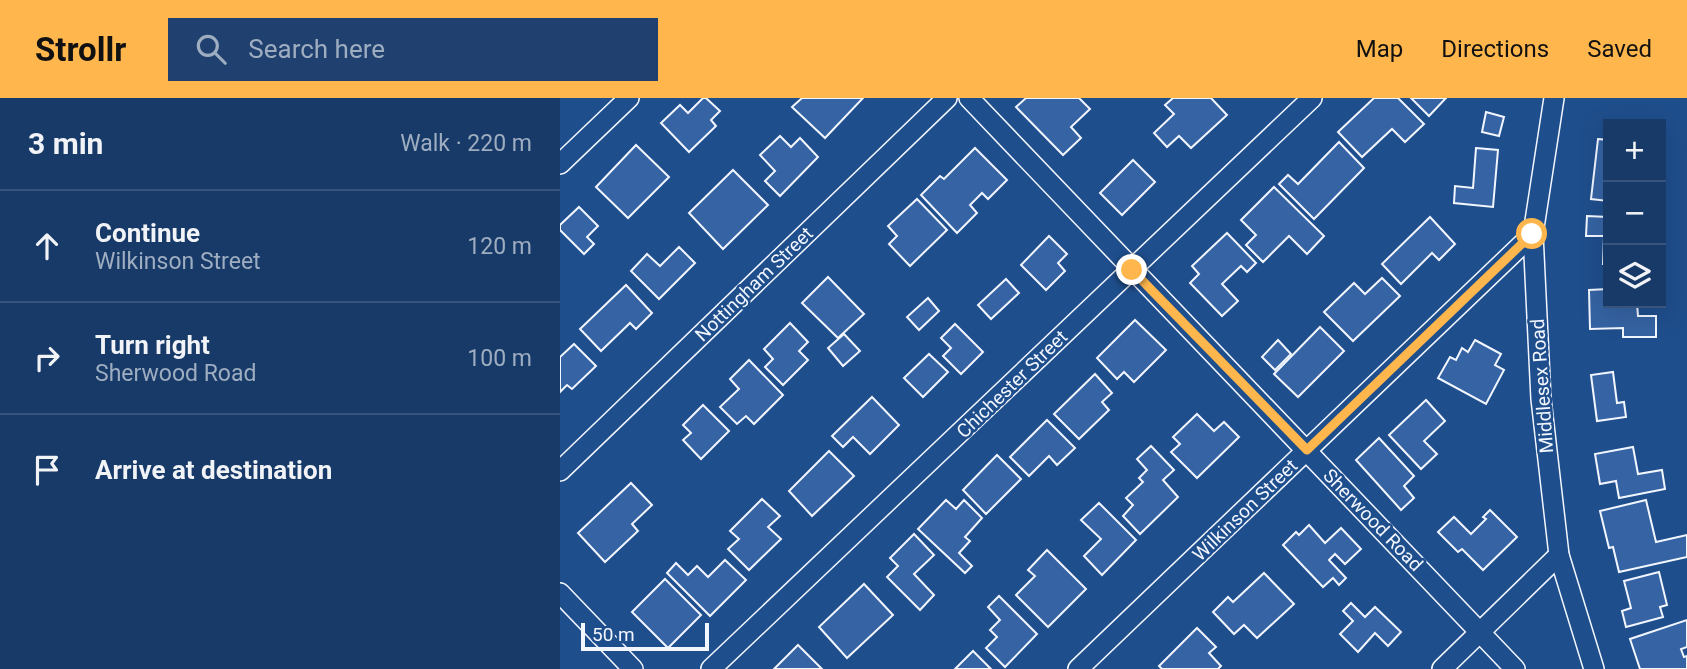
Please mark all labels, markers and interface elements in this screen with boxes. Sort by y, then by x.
search box [168,18,658,81]
text: Strollr [35,30,126,69]
icon: search [192,30,230,68]
text: Search here [248,34,385,64]
text: Map [1356,35,1403,63]
text: Directions [1441,35,1549,63]
text: Saved [1587,35,1652,63]
map controls [1603,119,1666,308]
button: + [1603,119,1666,182]
text: 3 min [28,126,103,161]
text: Walk · 220 m [400,130,532,157]
button: − [1603,182,1666,245]
text: Continue [95,218,200,248]
route start [1516,218,1547,249]
street label: Nottingham Street [690,222,818,346]
icon: ahead [28,227,66,265]
text: 120 m [467,233,532,260]
button: layers [1603,245,1666,308]
text: Wilkinson Street [95,248,261,275]
route end [1116,254,1147,285]
street label: Middlesex Road [1526,318,1558,454]
street label: Chichester Street [952,325,1072,443]
text: Turn right [95,330,210,360]
icon: right [28,339,66,377]
text: 100 m [467,345,532,372]
text: Sherwood Road [95,360,256,387]
icon: arrive [28,451,66,489]
street label: Wilkinson Street [1188,454,1302,566]
text: Arrive at destination [95,455,332,485]
street label: Sherwood Road [1318,464,1428,576]
scale bar [581,620,709,652]
text: 50 m [592,623,635,646]

